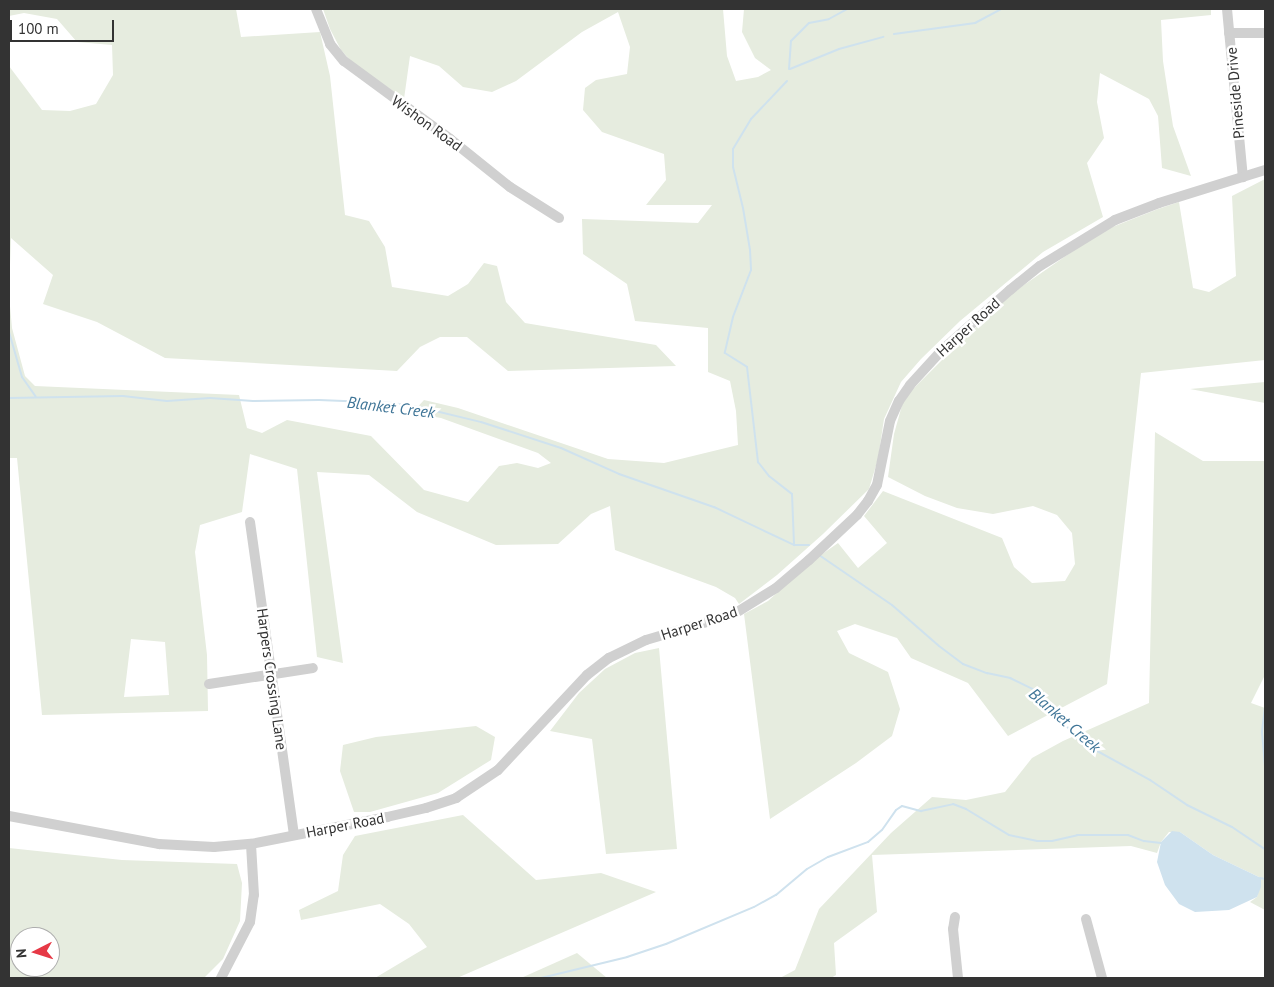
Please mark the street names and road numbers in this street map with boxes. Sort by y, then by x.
street label: Pineside Drive [1222,46,1248,140]
street label: Wishon Road [388,91,466,155]
street label: Harper Road [933,294,1003,360]
street label: Harper Road [659,602,739,644]
street label: Harpers Crossing Lane [253,607,291,751]
street label: Harper Road [304,809,386,841]

